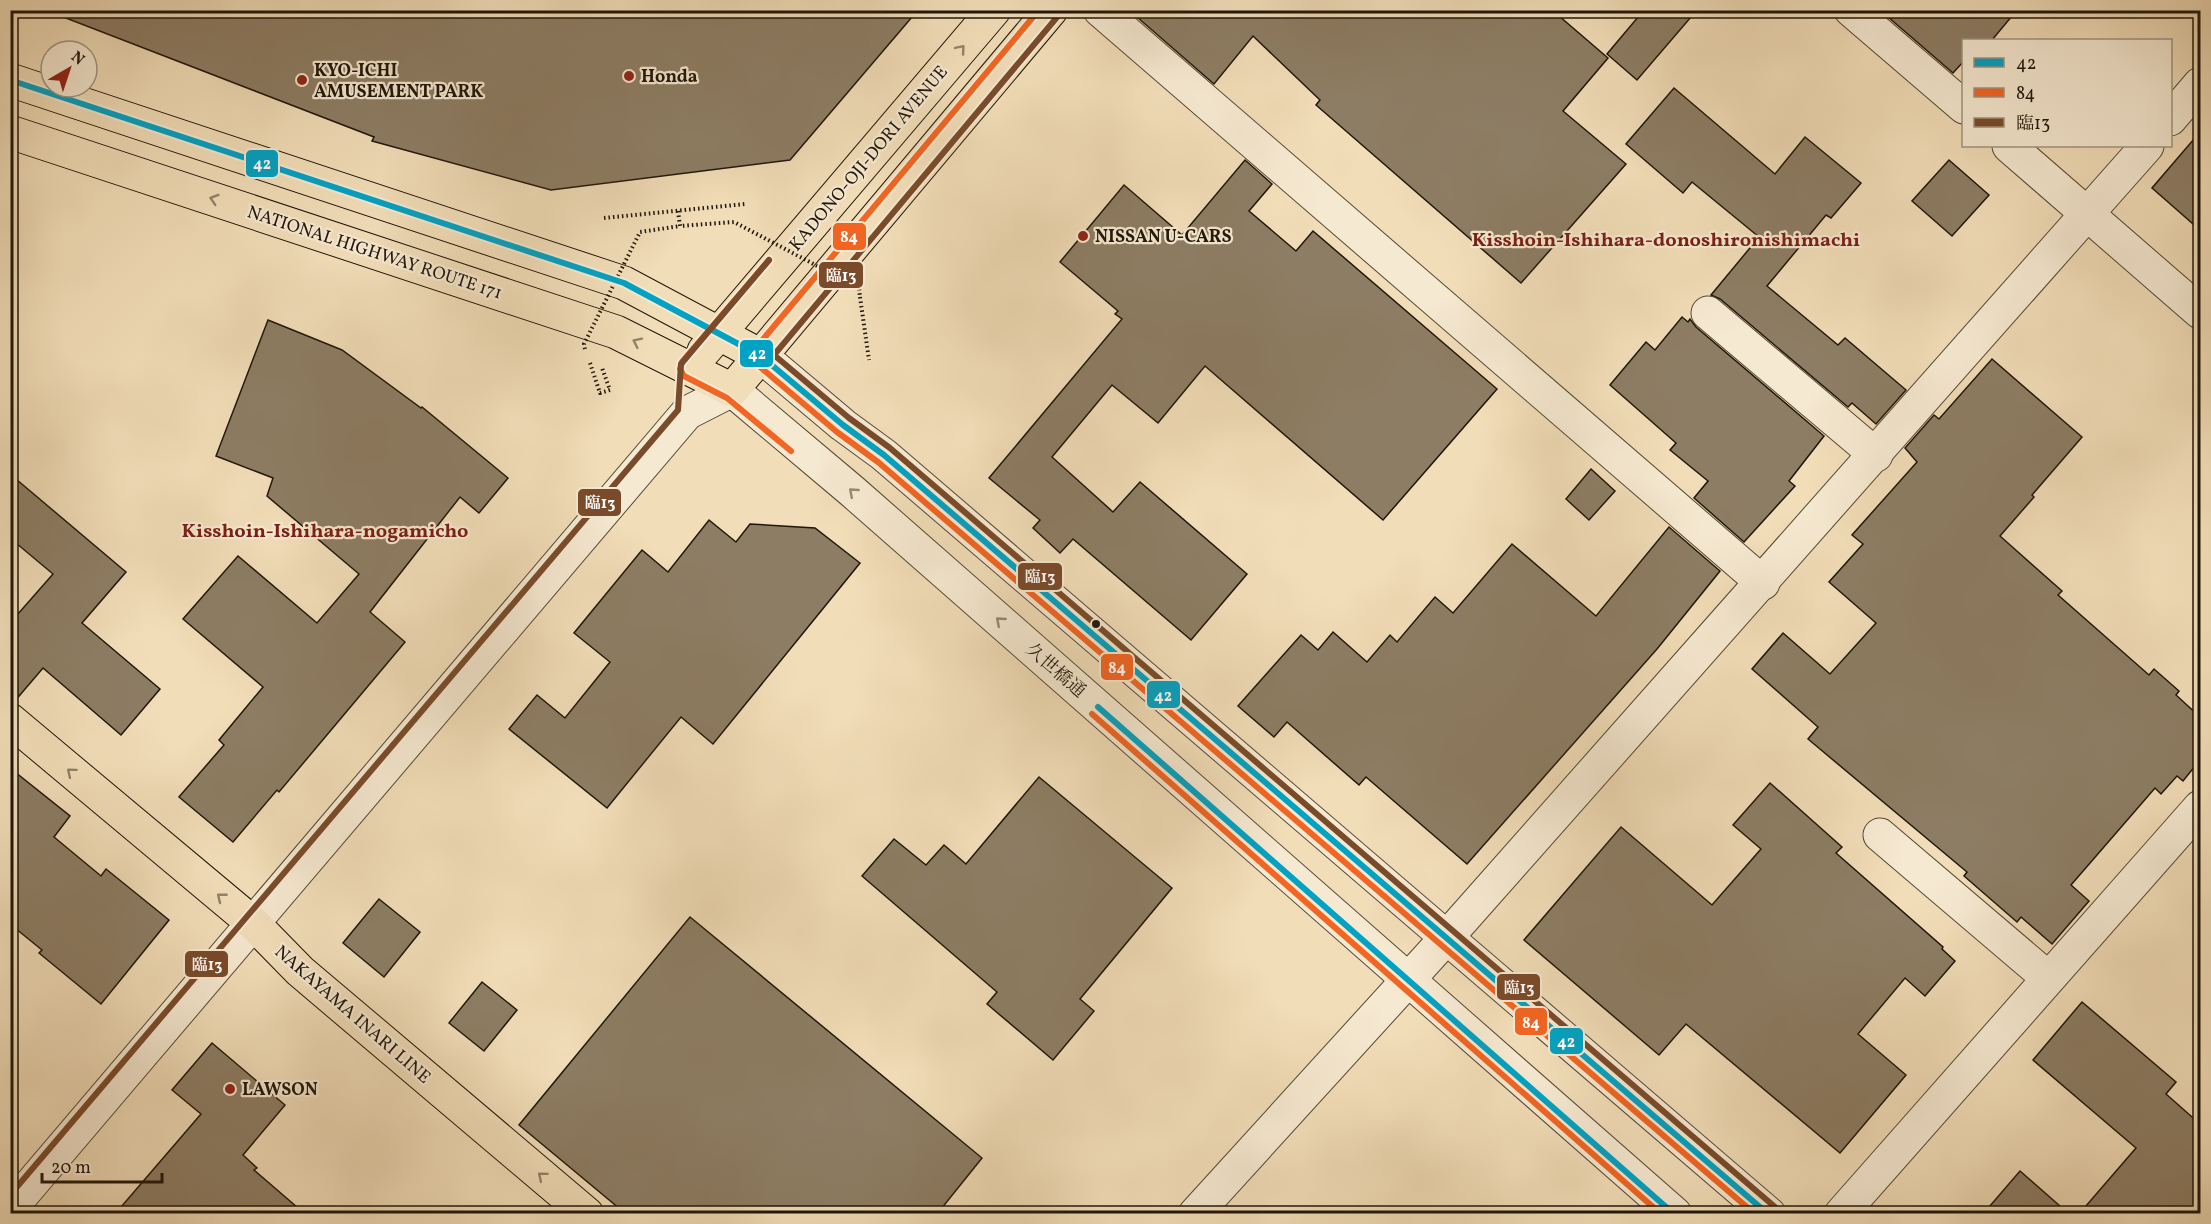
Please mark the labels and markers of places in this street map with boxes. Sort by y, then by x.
place label: KYO-ICHI AMUSEMENT PARK [314,59,483,105]
place label: Honda [641,65,698,90]
marker: Honda [622,69,636,83]
marker: KYO-ICHI AMUSEMENT PARK [295,73,309,87]
place label: NISSAN U-CARS [1095,225,1231,250]
marker: NISSAN U-CARS [1076,229,1090,243]
unlabelled marker [1090,618,1102,630]
place label: LAWSON [242,1078,318,1103]
marker: LAWSON [223,1082,237,1096]

